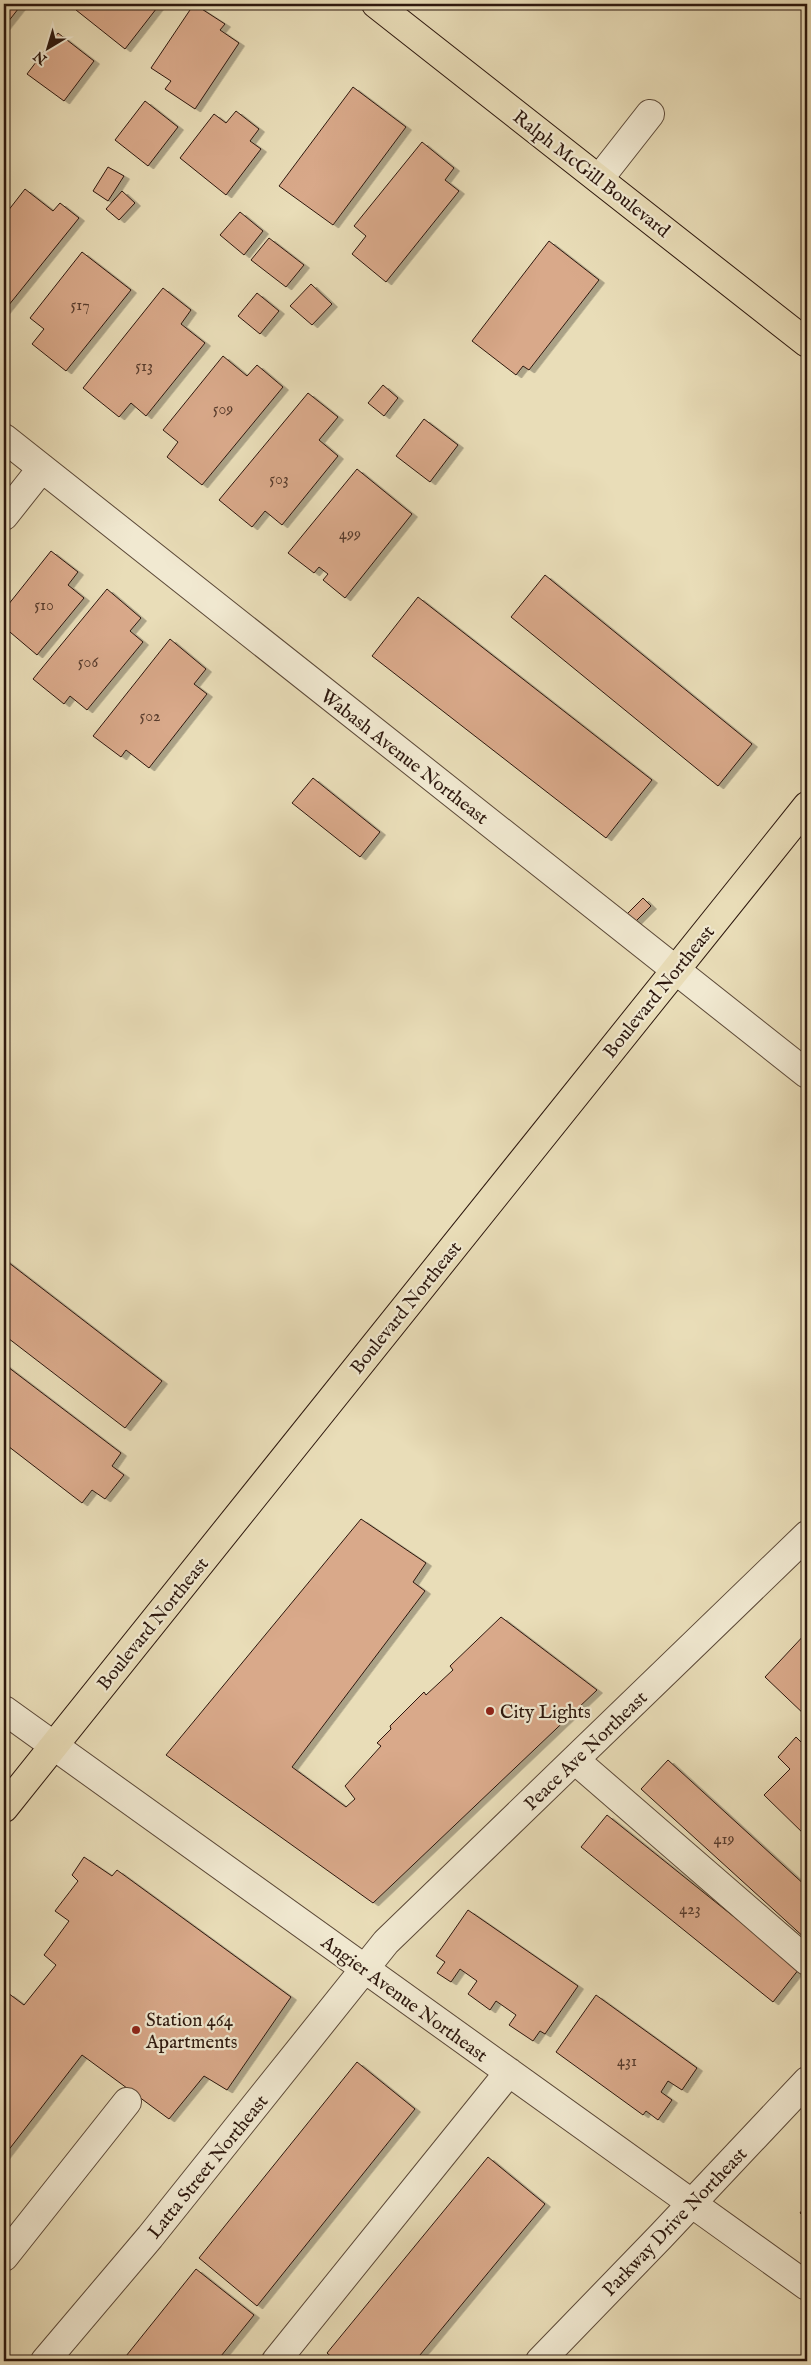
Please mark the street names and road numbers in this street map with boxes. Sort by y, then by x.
street label: Ralph McGill Boulevard [507,106,675,244]
street label: Wabash Avenue Northeast [315,685,493,831]
street label: Boulevard Northeast [599,921,721,1064]
street label: Boulevard Northeast [346,1237,468,1380]
street label: Boulevard Northeast [93,1553,215,1696]
street label: Peace Ave Northeast [520,1686,653,1816]
street label: Angier Avenue Northeast [315,1931,492,2068]
street label: Latta Street Northeast [143,2090,274,2244]
street label: Parkway Drive Northeast [598,2142,753,2302]

